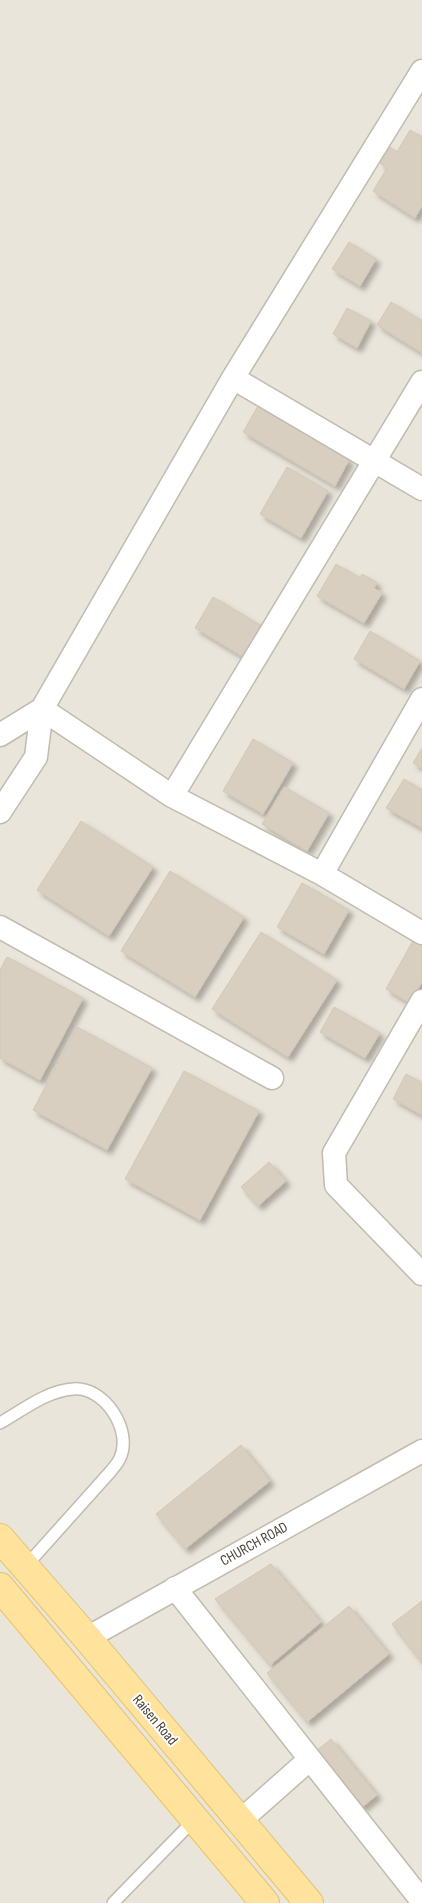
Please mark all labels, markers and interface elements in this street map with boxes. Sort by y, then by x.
street label: CHURCH ROAD [217,1518,291,1570]
street label: Raisen Road [128,1691,182,1749]

